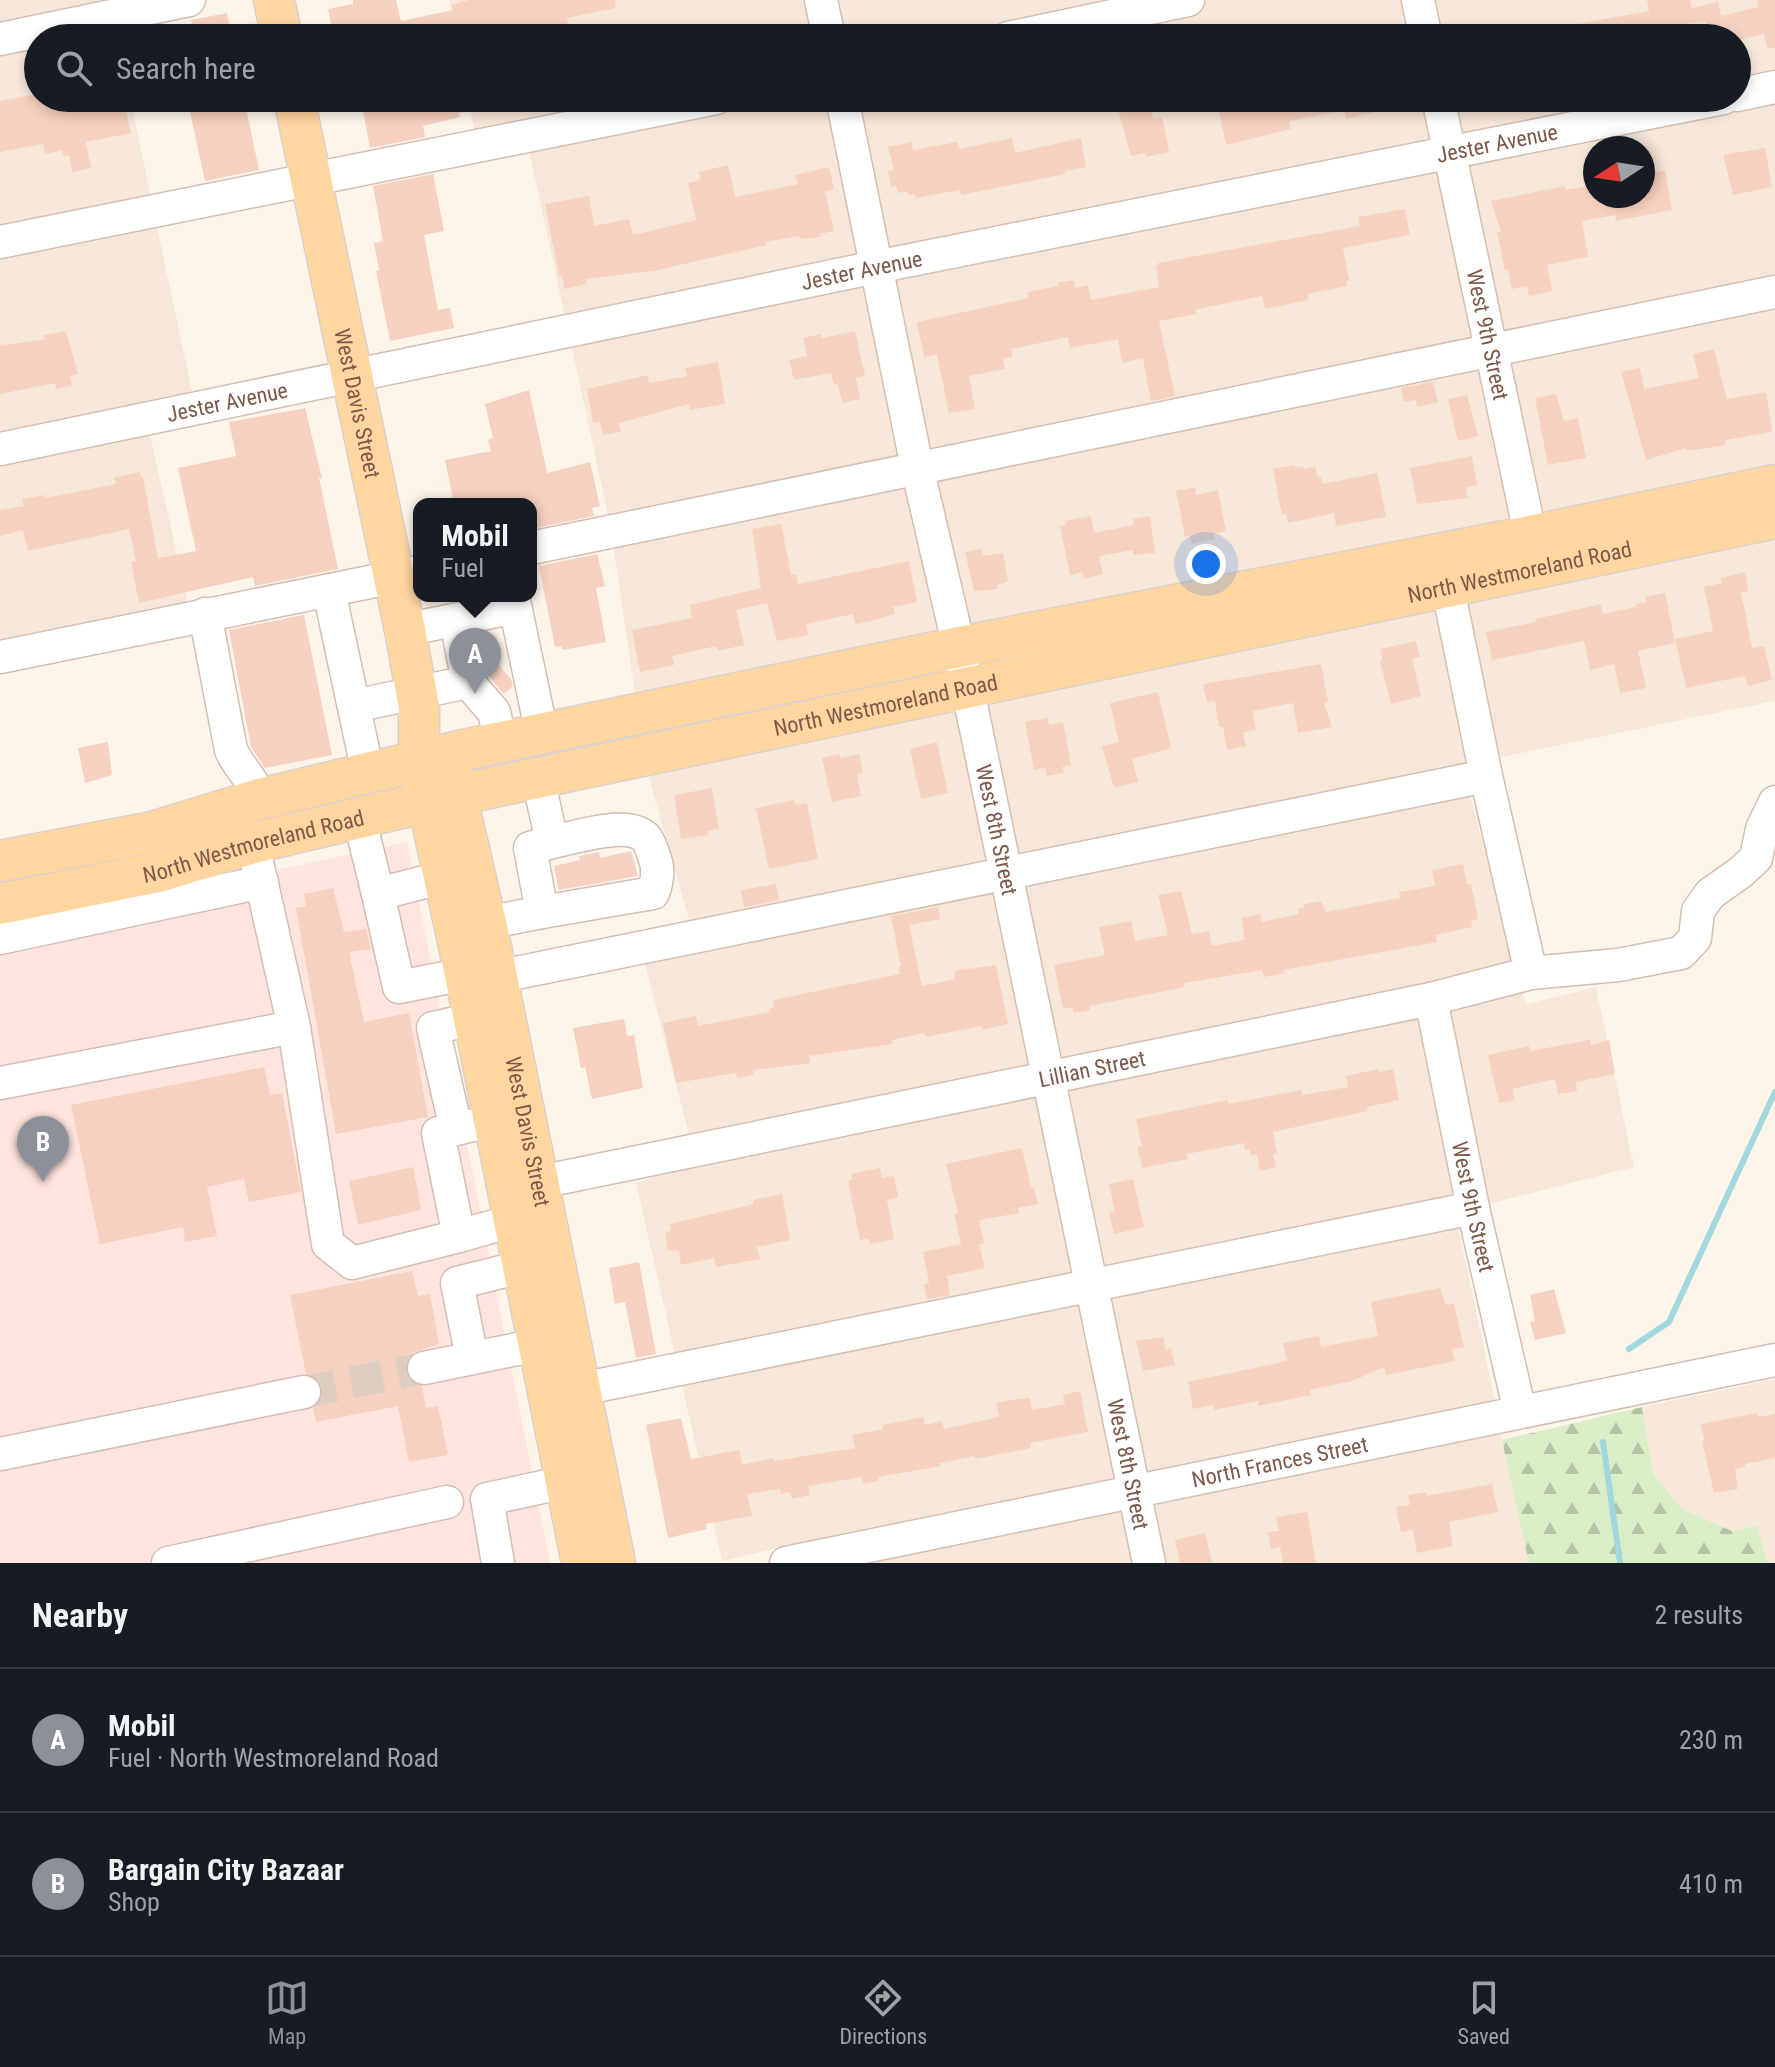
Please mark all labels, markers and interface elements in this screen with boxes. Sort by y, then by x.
search box [24,24,1751,112]
icon: search [52,46,96,90]
text: Search here [116,51,256,86]
street label: Jester Avenue [1434,119,1560,168]
north arrow [1583,136,1655,208]
street label: Jester Avenue [799,246,924,295]
street label: West 9th Street [1462,267,1514,403]
street label: West Davis Street [329,326,385,481]
street label: Jester Avenue [165,378,290,427]
popup [413,498,537,602]
text: Mobil [441,518,509,553]
street label: North Westmoreland Road [1405,536,1634,608]
your location [1186,544,1226,584]
text: Fuel [441,553,484,583]
pin: A [449,628,501,694]
street label: North Westmoreland Road [771,670,1000,741]
street label: West 8th Street [971,762,1022,898]
street label: North Westmoreland Road [141,805,367,888]
street label: Lillian Street [1036,1046,1148,1092]
street label: West Davis Street [500,1055,555,1209]
pin: B [17,1116,69,1182]
street label: West 9th Street [1447,1139,1499,1275]
street label: West 8th Street [1102,1397,1154,1532]
street label: North Frances Street [1190,1432,1370,1492]
text: Nearby [32,1595,128,1635]
text: 2 results [1654,1600,1743,1630]
text: Mobil [108,1708,176,1743]
text: A [50,1725,66,1755]
text: 230 m [1679,1725,1743,1755]
text: Fuel · North Westmoreland Road [108,1743,439,1773]
text: Bargain City Bazaar [108,1852,344,1887]
text: B [51,1869,65,1899]
text: 410 m [1679,1869,1743,1899]
text: Shop [108,1887,160,1917]
tab: Map [265,1976,309,2049]
tab: Directions [839,1976,927,2049]
tab: Saved [1458,1976,1510,2049]

